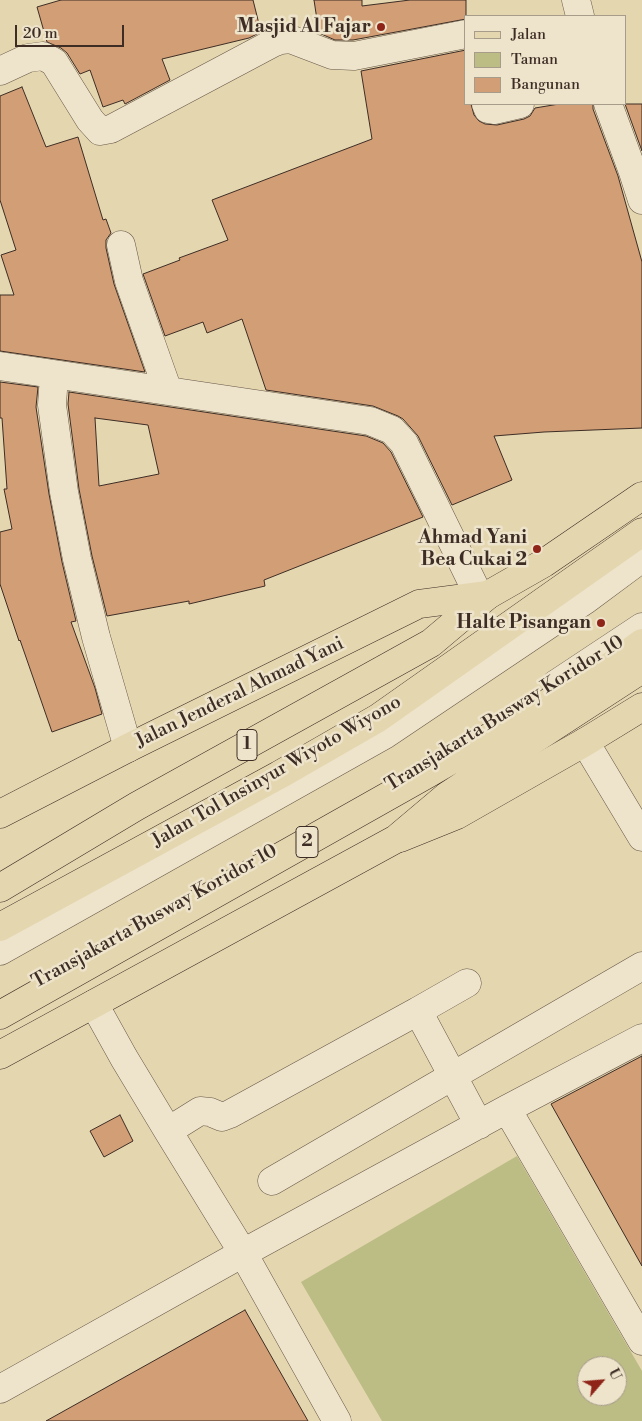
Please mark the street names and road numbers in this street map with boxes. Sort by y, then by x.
street label: Transjakarta Busway Koridor 10 [382,631,628,797]
street label: Jalan Jenderal Ahmad Yani [132,633,348,753]
street label: Jalan Tol Insinyur Wiyoto Wiyono [148,691,406,853]
road number: 1 [237,730,257,760]
road number: 2 [296,826,318,858]
street label: Transjakarta Busway Koridor 10 [28,840,282,994]

